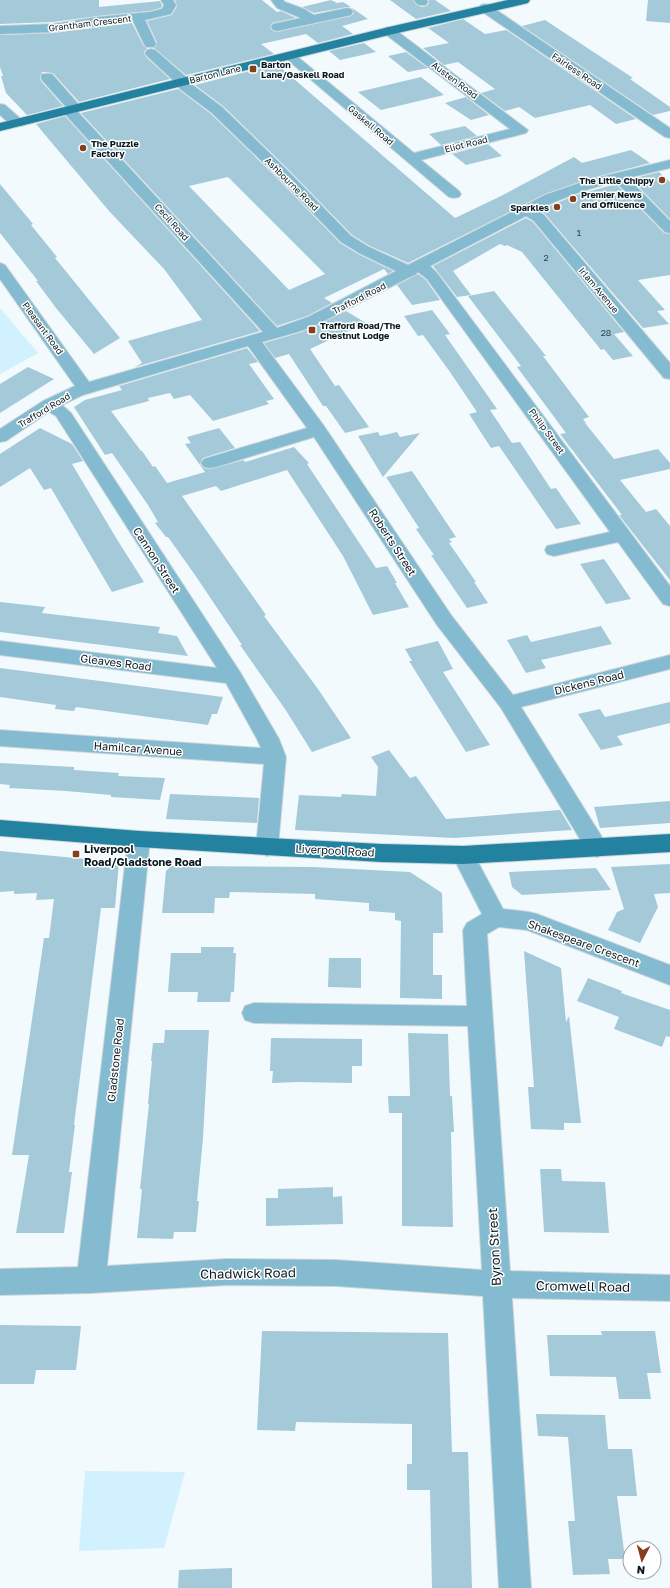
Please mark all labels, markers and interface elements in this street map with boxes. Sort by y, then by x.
street label: Grantham Crescent [48,12,132,34]
street label: Fairless Road [550,50,604,92]
place label: Barton Lane/Gaskell Road [261,59,345,80]
street label: Austen Road [430,59,480,101]
street label: Barton Lane [188,62,242,86]
marker: Barton Lane/Gaskell Road [248,64,258,74]
street label: Gaskell Road [346,103,396,147]
street label: Eliot Road [443,133,489,155]
place label: The Puzzle Factory [91,138,139,159]
marker: The Puzzle Factory [78,143,88,153]
street label: Ashbourne Road [263,155,321,213]
place label: The Little Chippy [579,175,655,186]
marker: The Little Chippy [657,175,667,185]
place label: Premier News and Offlicence [581,189,646,210]
marker: Premier News and Offlicence [568,194,578,204]
street label: Cecil Road [153,201,191,243]
place label: Sparkles [510,202,549,213]
marker: Sparkles [552,202,562,212]
house number: 1 [577,227,582,238]
house number: 2 [543,252,549,263]
street label: Irlam Avenue [577,265,621,315]
street label: Trafford Road [330,280,388,316]
street label: Pleasant Road [20,300,66,356]
place label: Trafford Road/The Chestnut Lodge [320,320,401,341]
marker: Trafford Road/The Chestnut Lodge [307,325,317,335]
house number: 28 [601,327,611,338]
street label: Trafford Road [16,390,72,430]
street label: Philip Street [527,406,567,456]
street label: Roberts Street [367,506,419,578]
street label: Cannon Street [131,525,183,595]
street label: Gleaves Road [80,651,152,673]
street label: Dickens Road [553,667,625,697]
street label: Hamilcar Avenue [93,738,183,758]
street label: Liverpool Road [295,841,375,859]
place label: Liverpool Road/Gladstone Road [84,842,202,868]
marker: Liverpool Road/Gladstone Road [71,849,81,859]
street label: Shakespeare Crescent [526,917,642,969]
street label: Gladstone Road [104,1018,126,1102]
street label: Byron Street [484,1207,504,1287]
street label: Chadwick Road [200,1264,296,1282]
street label: Cromwell Road [536,1277,630,1295]
north arrow [622,1540,662,1580]
text: N [636,1564,646,1577]

